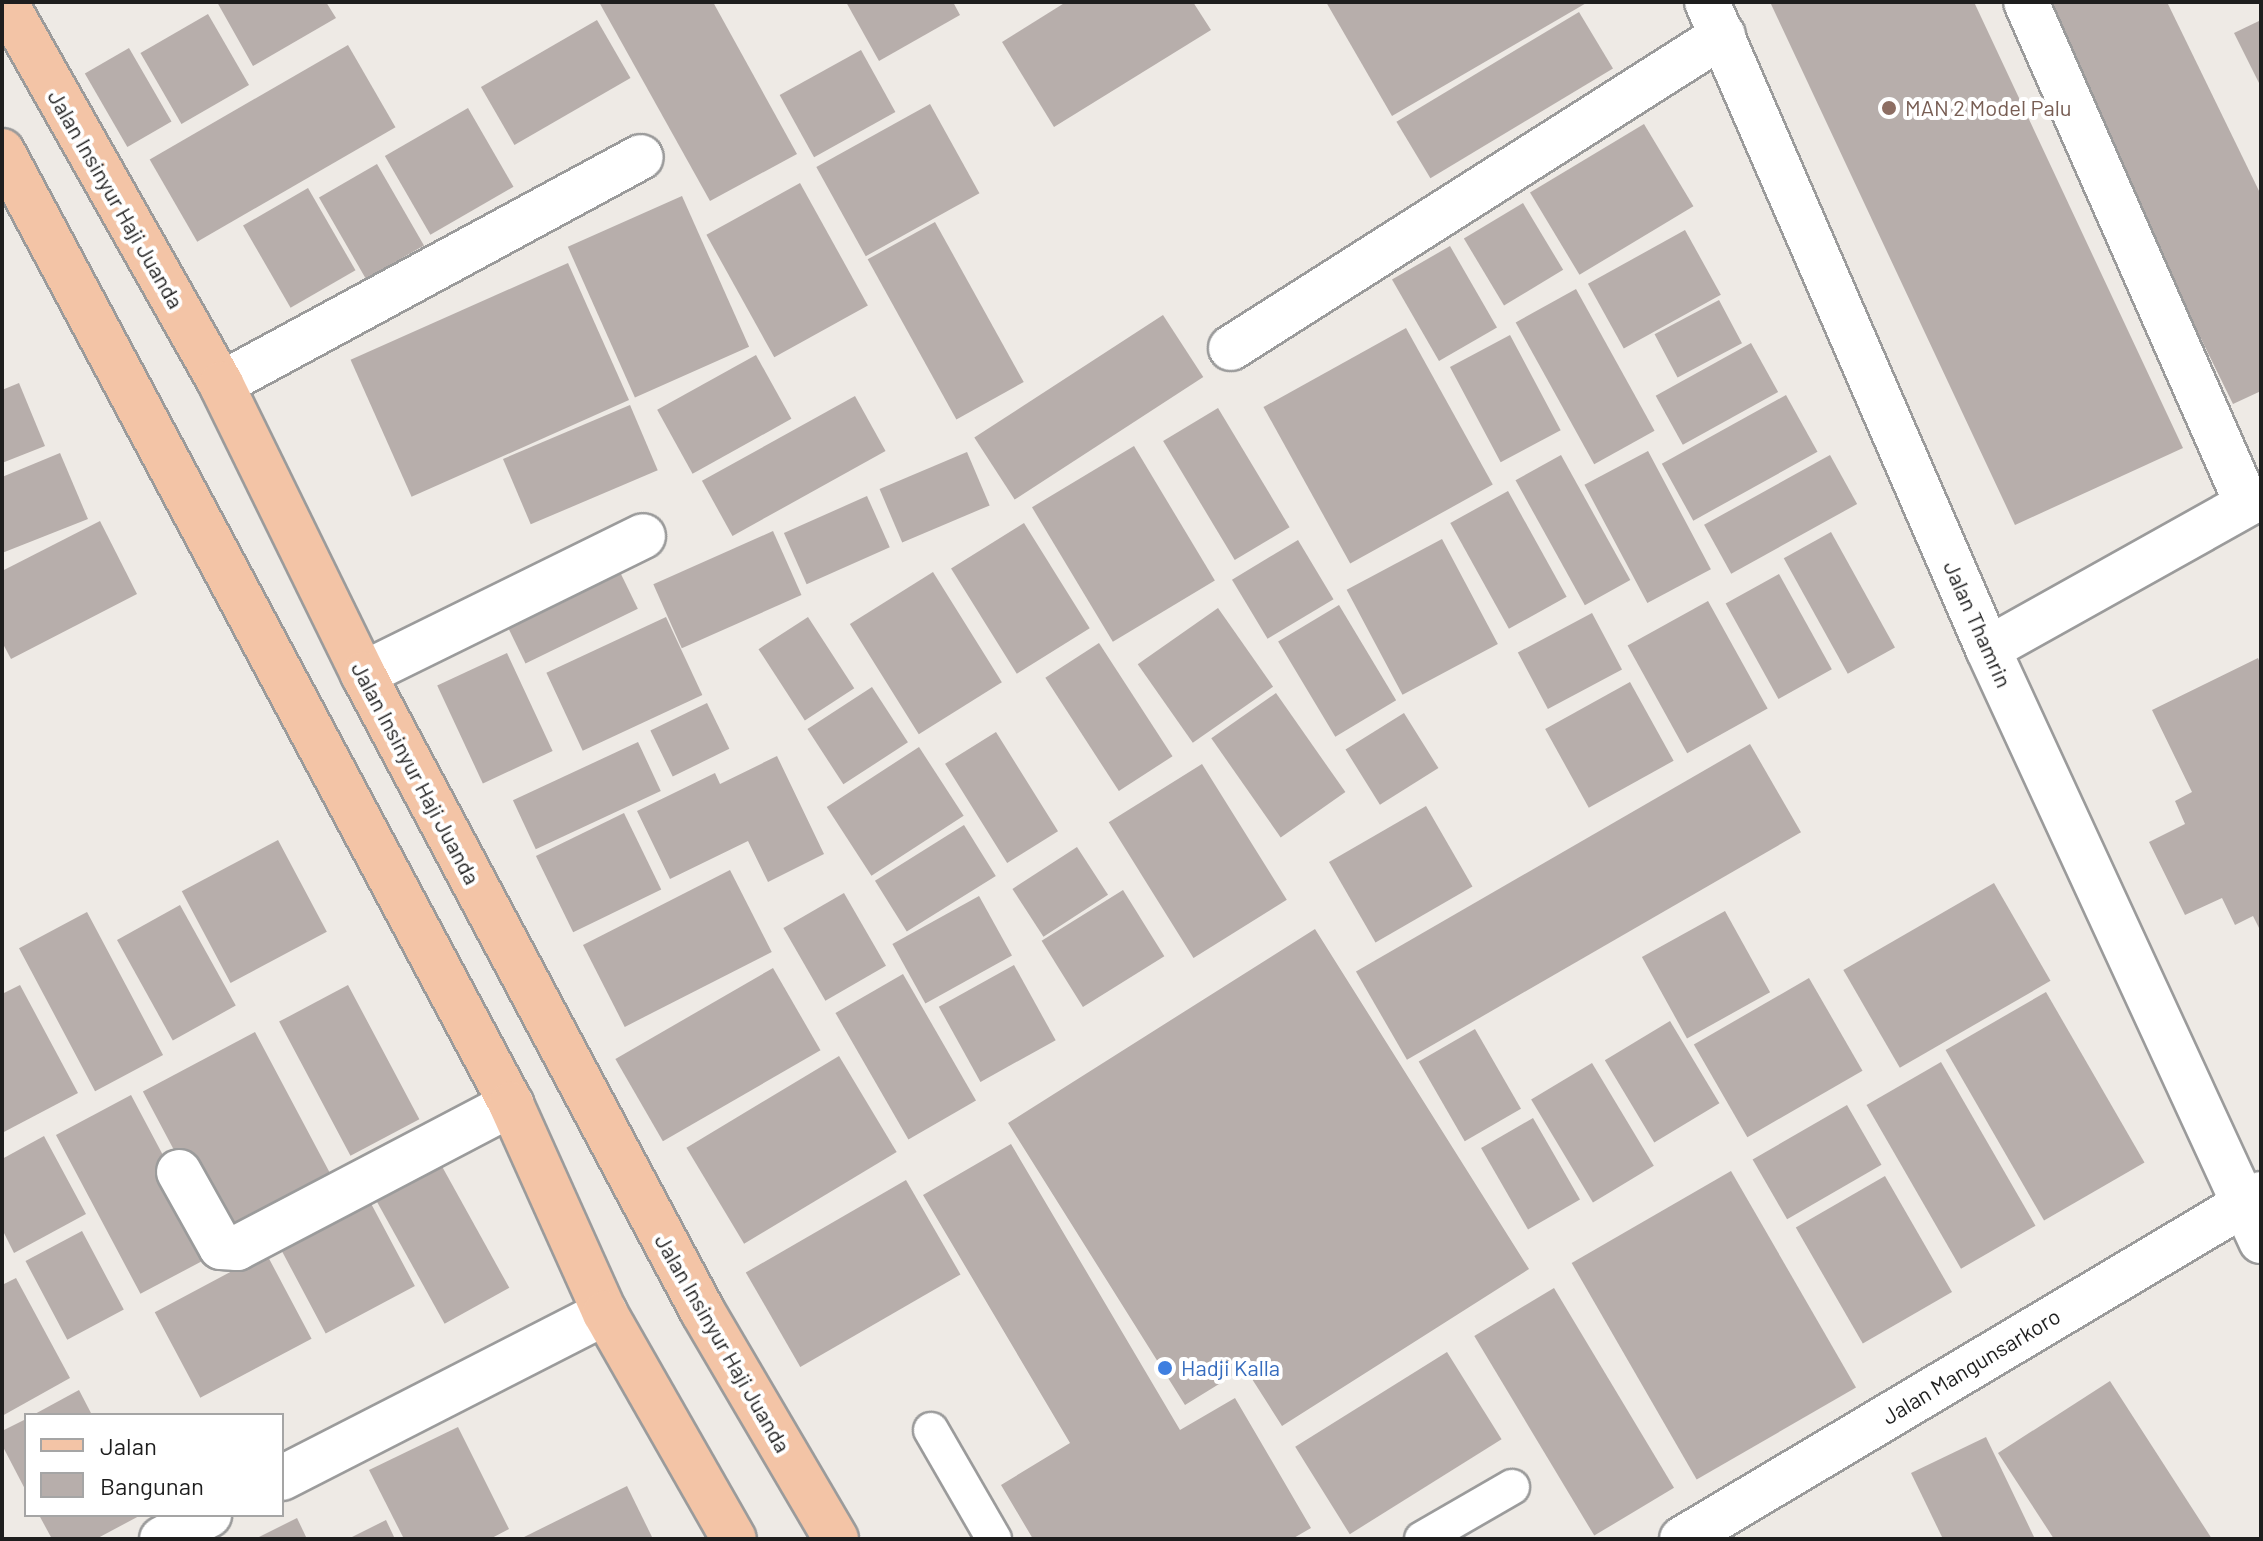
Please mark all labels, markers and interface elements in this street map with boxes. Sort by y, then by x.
street label: Jalan Insinyur Haji Juanda [43,85,189,313]
place label: MAN 2 Model Palu [1905,95,2072,121]
marker: MAN 2 Model Palu [1880,99,1898,117]
street label: Jalan Thamrin [1938,557,2018,691]
street label: Jalan Insinyur Haji Juanda [346,657,486,889]
street label: Jalan Insinyur Haji Juanda [650,1229,796,1457]
street label: Jalan Mangunsarkoro [1877,1302,2065,1430]
place label: Hadji Kalla [1181,1355,1280,1381]
marker: Hadji Kalla [1156,1359,1174,1377]
legend [24,1413,284,1517]
text: Jalan [100,1431,157,1460]
text: Bangunan [100,1471,204,1500]

